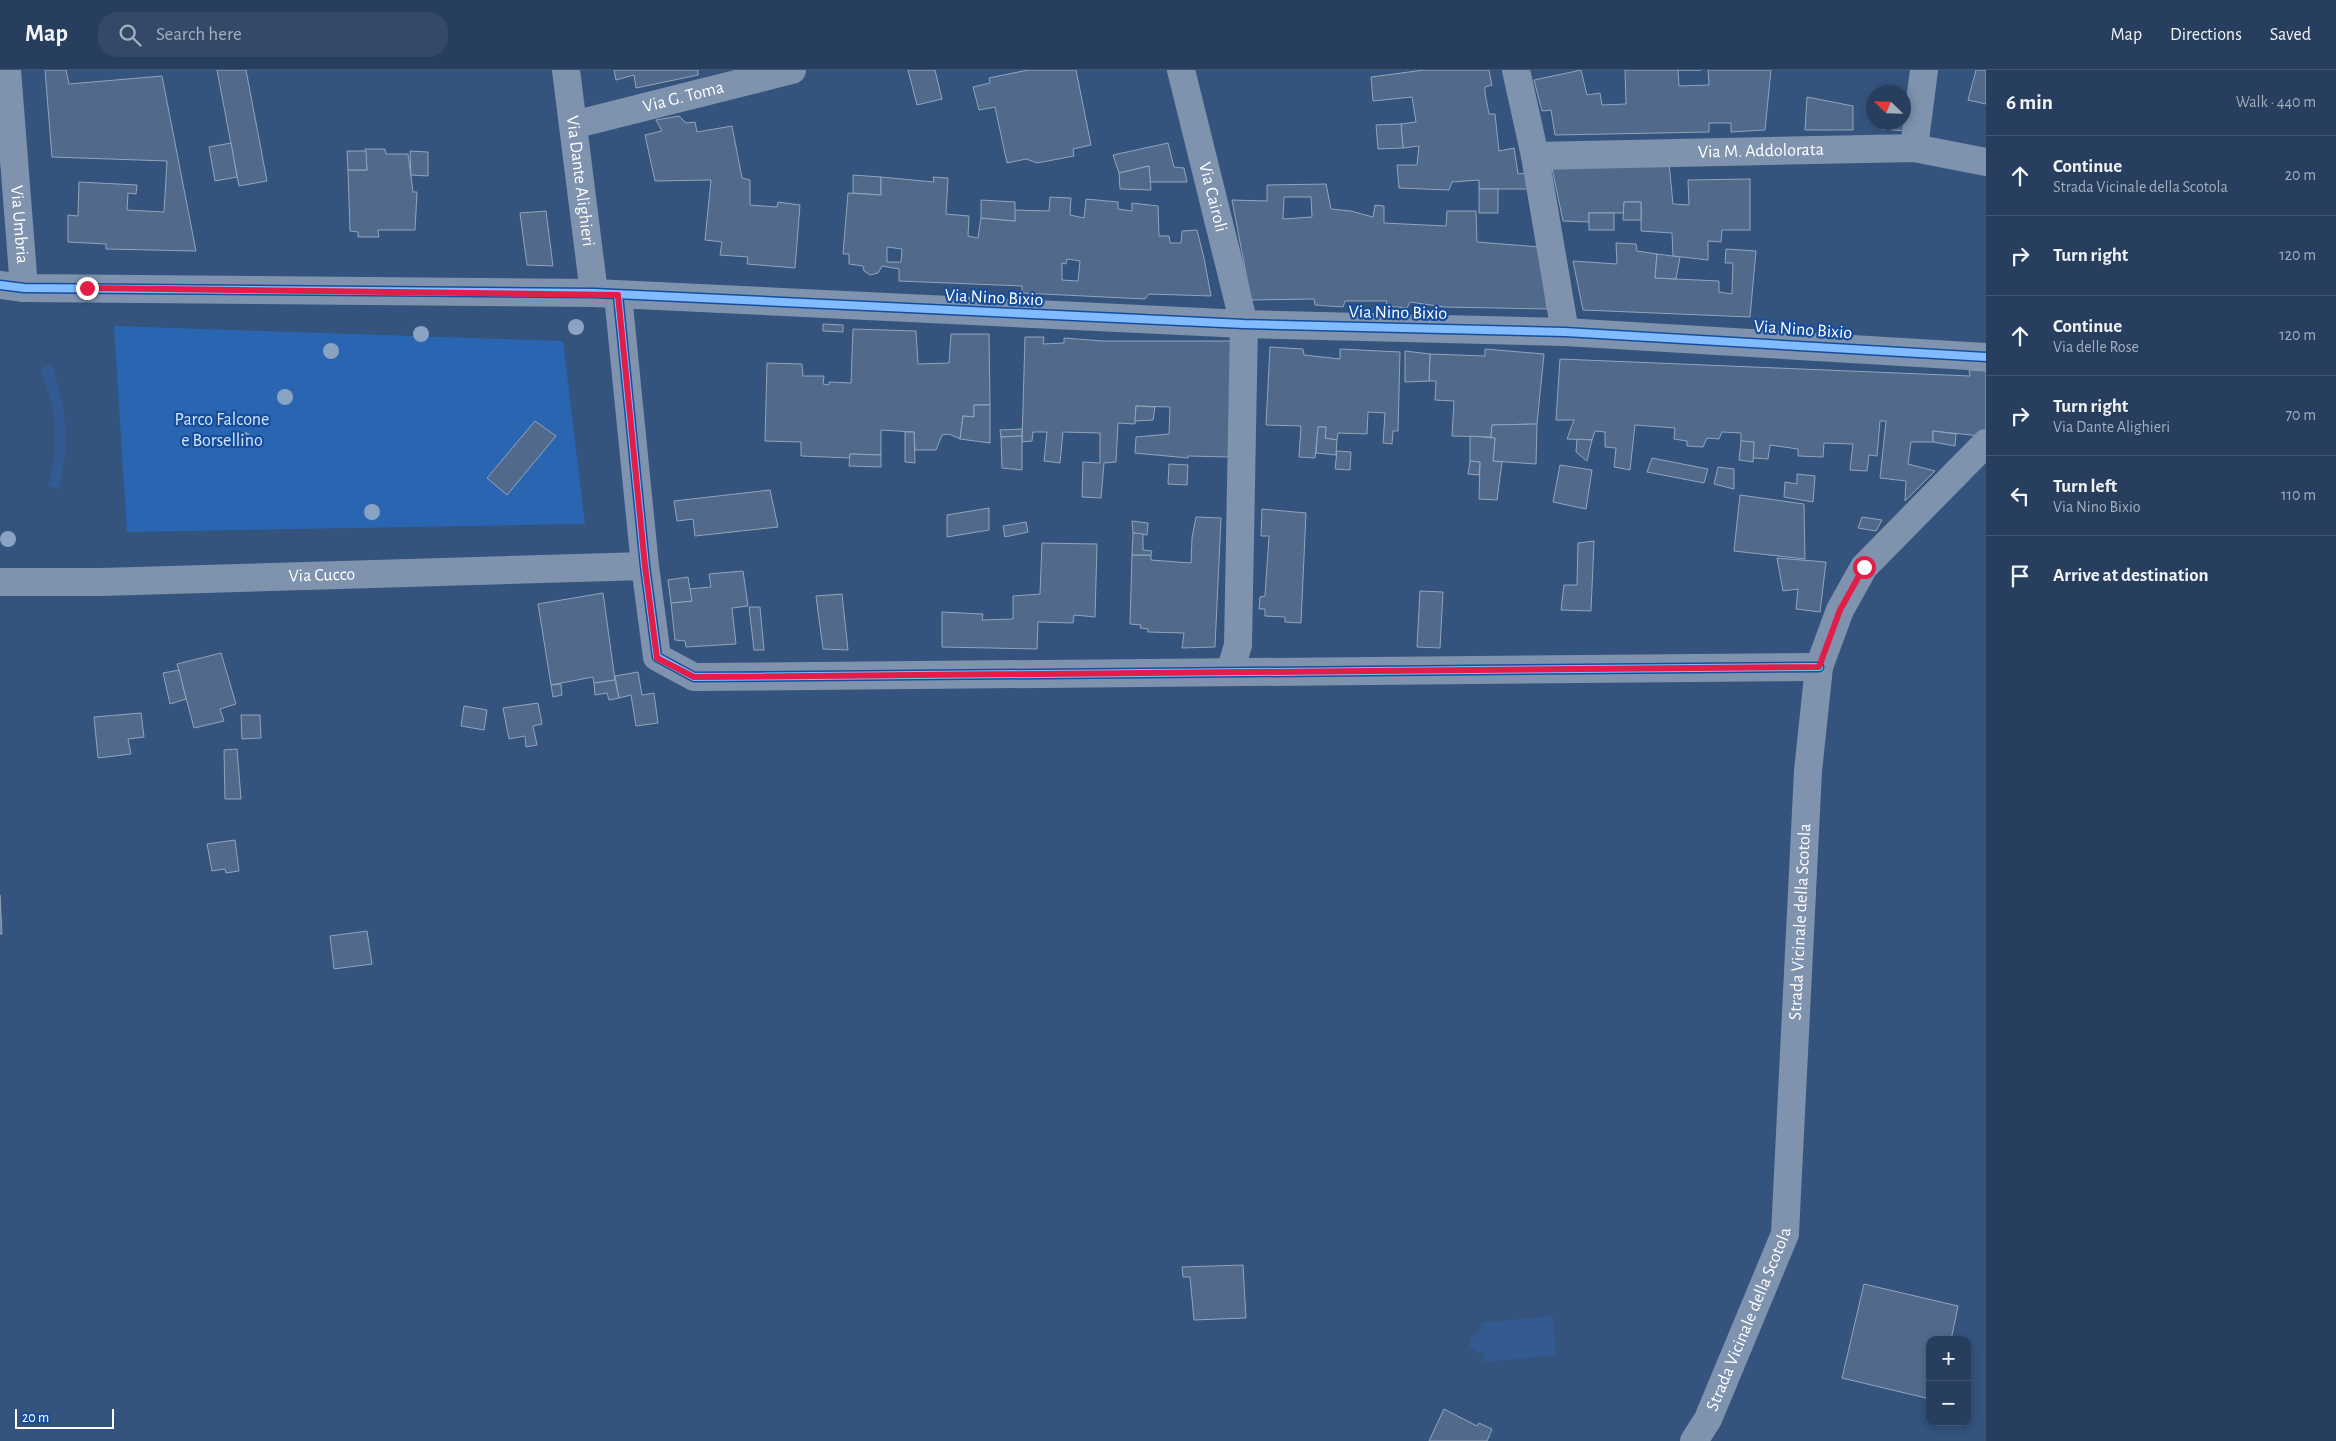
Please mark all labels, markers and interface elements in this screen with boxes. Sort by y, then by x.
search box [98,12,448,57]
icon: search [116,21,144,49]
text: Map [25,22,68,46]
text: Search here [156,25,242,44]
text: Map [2111,26,2142,44]
text: Directions [2170,26,2242,44]
text: Saved [2270,26,2311,44]
street label: Via G. Toma [641,78,726,116]
north arrow [1866,85,1911,130]
text: 6 min [2006,92,2053,113]
text: Walk · 440 m [2236,94,2316,110]
street label: Via Dante Alighieri [563,115,597,248]
street label: Via M. Addolorata [1698,141,1824,162]
text: Continue [2053,157,2122,176]
street label: Via Cairoli [1195,160,1230,234]
icon: ahead [2006,162,2034,190]
text: 20 m [2285,167,2316,183]
text: Strada Vicinale della Scotola [2053,179,2228,195]
street label: Via Umbria [7,185,31,264]
icon: right [2006,242,2034,270]
text: Turn right [2053,246,2128,265]
text: 120 m [2279,247,2316,263]
route end [76,277,99,300]
street label: Via Nino Bixio [944,286,1044,310]
street label: Via Nino Bixio [1349,303,1448,323]
text: Continue [2053,317,2122,336]
street label: Via Nino Bixio [1753,318,1853,342]
icon: ahead [2006,322,2034,350]
text: 120 m [2279,327,2316,343]
text: Via delle Rose [2053,339,2139,355]
text: Turn right [2053,397,2128,416]
icon: right [2006,402,2034,430]
text: 70 m [2285,407,2316,423]
park label: Parco Falcone e Borsellino [175,411,269,450]
text: Via Dante Alighieri [2053,419,2170,435]
text: Turn left [2053,477,2117,496]
icon: left [2006,482,2034,510]
text: 110 m [2281,487,2316,503]
text: Via Nino Bixio [2053,499,2141,515]
route start [1853,556,1876,579]
icon: arrive [2006,562,2034,590]
street label: Via Cucco [288,566,356,585]
text: Arrive at destination [2053,566,2209,585]
street label: Strada Vicinale della Scotola [1787,823,1814,1021]
street label: Strada Vicinale della Scotola [1703,1228,1794,1414]
map controls [1926,1336,1971,1426]
button: + [1926,1336,1971,1381]
button: − [1926,1381,1971,1426]
scale bar [15,1406,114,1429]
text: 20 m [22,1411,49,1425]

